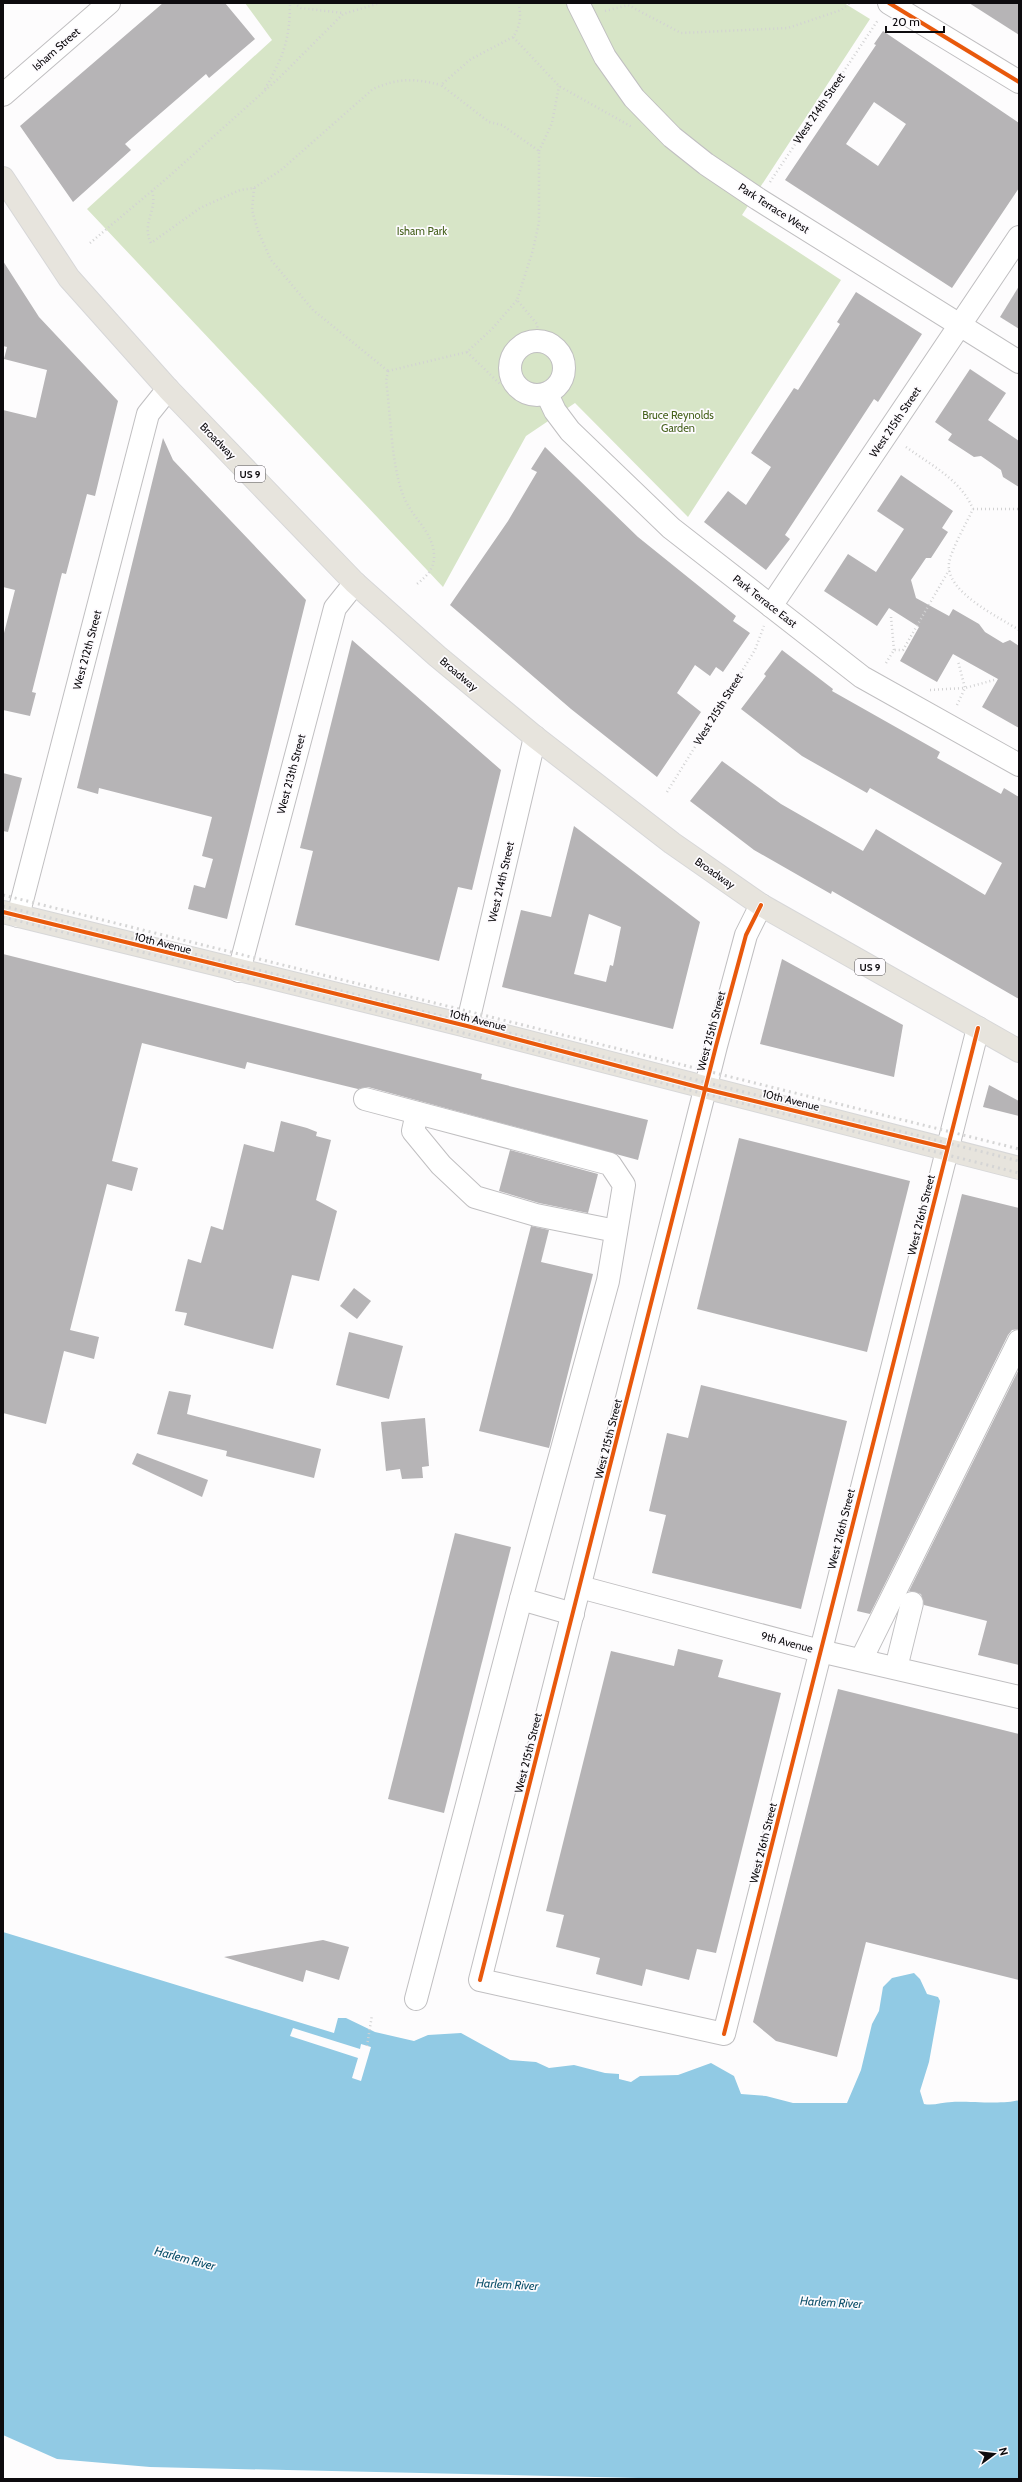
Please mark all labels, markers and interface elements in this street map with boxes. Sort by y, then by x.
scale bar [886,8,944,34]
text: 20 m [892,14,920,29]
street label: Isham Street [29,24,83,74]
street label: West 214th Street [790,70,848,146]
street label: Park Terrace West [736,180,812,236]
park label: Isham Park [397,224,447,238]
street label: West 215th Street [866,384,924,460]
park label: Bruce Reynolds Garden [642,408,714,435]
street label: Broadway [197,420,239,463]
road number: US 9 [235,466,265,482]
street label: Park Terrace East [730,572,800,631]
street label: West 212th Street [70,608,104,691]
street label: Broadway [437,654,481,694]
street label: West 215th Street [690,670,746,748]
street label: West 213th Street [274,732,308,815]
street label: West 214th Street [485,840,517,924]
street label: Broadway [692,854,738,892]
street label: 10th Avenue [133,929,193,957]
road number: US 9 [855,959,885,975]
street label: West 215th Street [694,989,728,1072]
street label: 10th Avenue [448,1006,508,1034]
street label: 10th Avenue [761,1086,821,1114]
street label: West 216th Street [904,1173,938,1257]
street label: West 215th Street [591,1397,625,1481]
street label: West 216th Street [824,1487,858,1571]
street label: 9th Avenue [759,1628,815,1656]
street label: West 215th Street [511,1711,545,1795]
street label: West 216th Street [746,1801,780,1885]
water label: Harlem River [153,2243,218,2274]
water label: Harlem River [476,2275,540,2293]
water label: Harlem River [800,2293,864,2311]
north arrow [974,2434,1014,2474]
text: N [996,2446,1011,2457]

